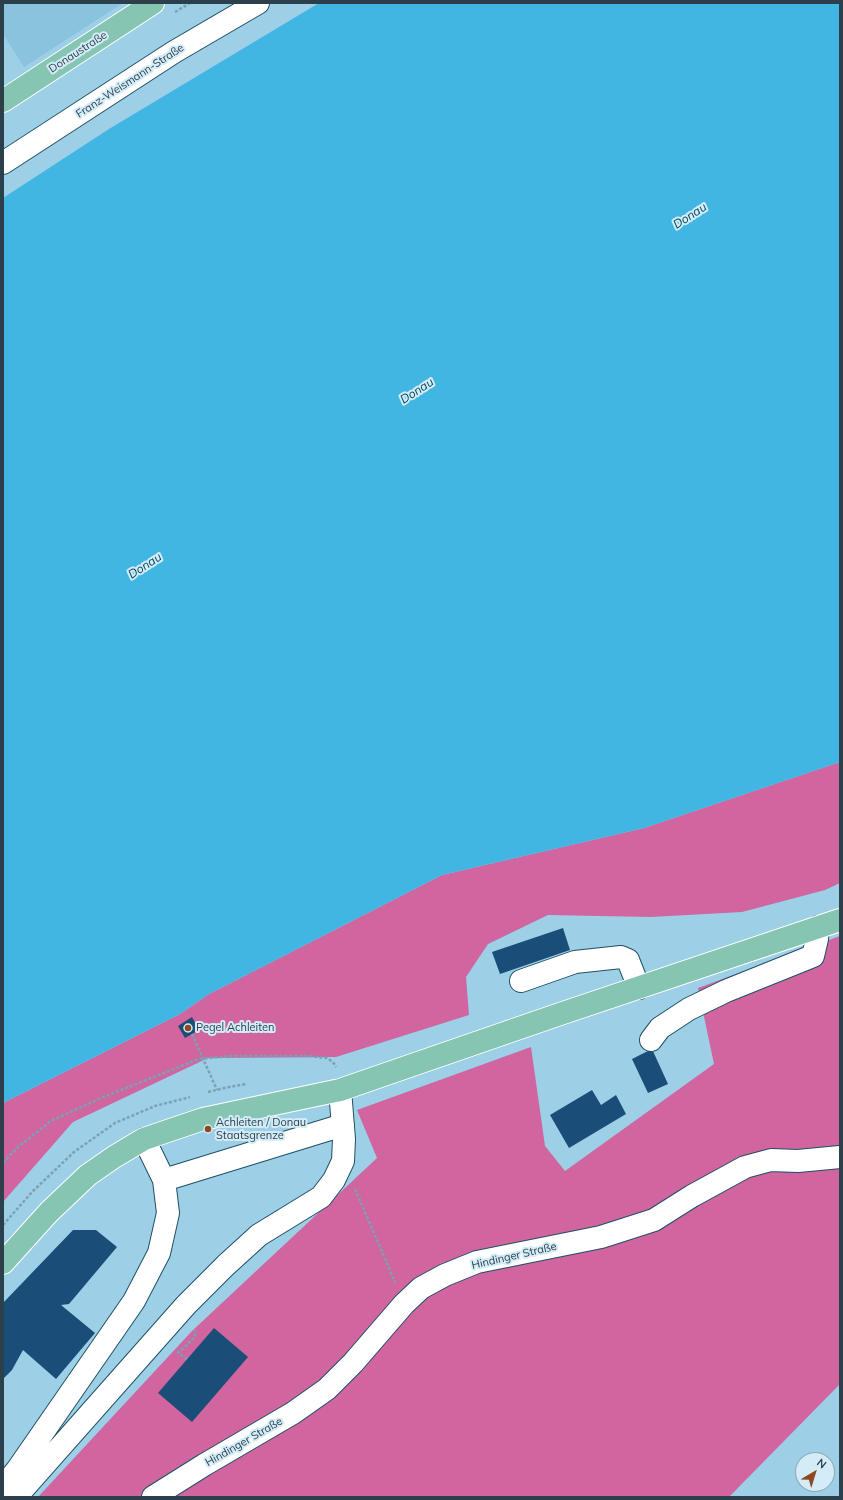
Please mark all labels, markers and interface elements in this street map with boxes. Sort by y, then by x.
street label: Donaustraße [46,28,110,76]
street label: Franz-Weismann-Straße [74,41,186,121]
water label: Donau [671,200,709,232]
water label: Donau [398,375,436,407]
water label: Donau [126,550,164,582]
place label: Pegel Achleiten [196,1021,274,1035]
marker: Pegel Achleiten [183,1023,193,1033]
place label: Achleiten / Donau Staatsgrenze [216,1116,306,1142]
marker: Achleiten / Donau Staatsgrenze [203,1124,213,1134]
street label: Hindinger Straße [470,1240,558,1272]
street label: Hindinger Straße [203,1415,285,1469]
north arrow [795,1452,835,1492]
text: N [814,1455,829,1471]

